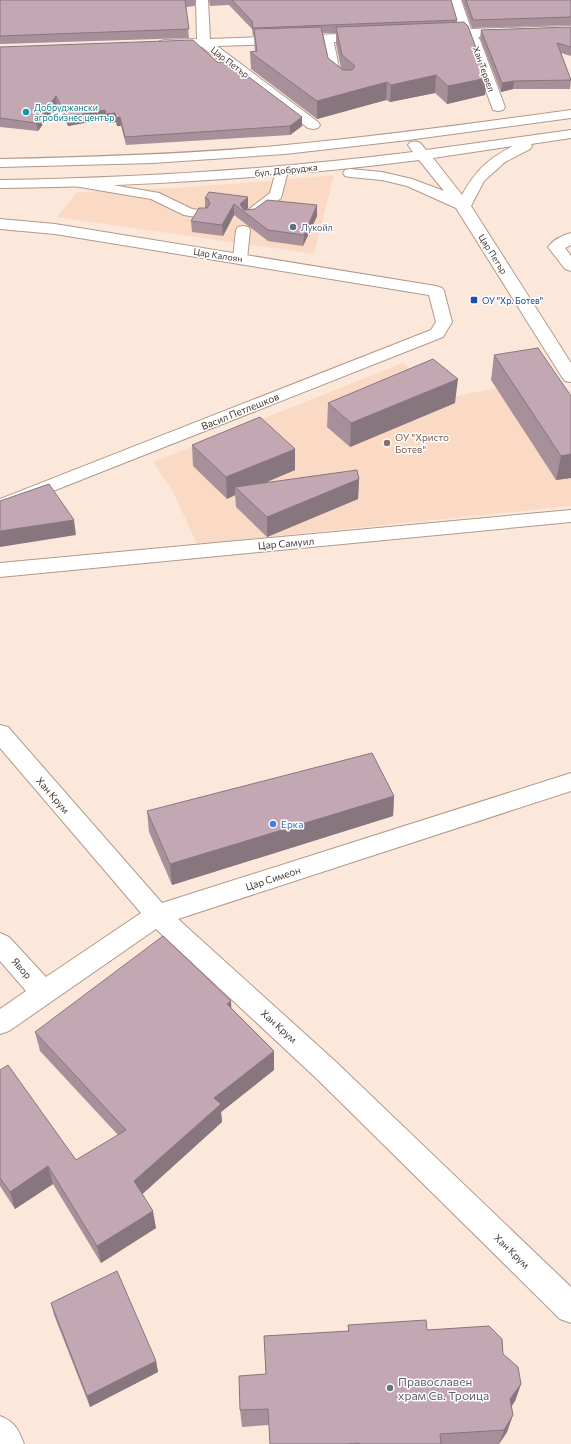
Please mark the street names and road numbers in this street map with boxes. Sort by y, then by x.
street label: Цар Петър [209,44,251,80]
street label: Хан Тервел [471,45,497,93]
street label: бул. Добруджа [254,161,318,179]
street label: Цар Петър [476,232,510,276]
street label: Цар Калоян [193,246,243,264]
street label: Васил Петлешков [199,390,281,432]
street label: Цар Самуил [257,535,315,551]
street label: Хан Крум [34,774,72,816]
street label: Цар Симеон [244,863,302,893]
street label: Явор [10,955,35,981]
street label: Хан Крум [259,1007,299,1045]
street label: Хан Крум [492,1231,532,1271]

